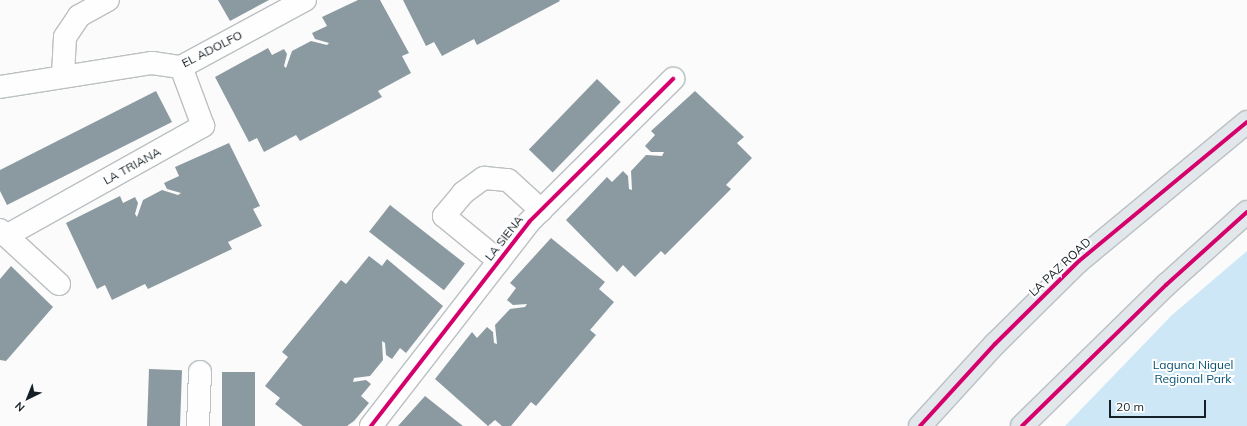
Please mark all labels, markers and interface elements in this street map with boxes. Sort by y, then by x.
street label: EL ADOLFO [179,28,245,70]
street label: LA TRIANA [101,144,163,188]
street label: LA SIENA [482,212,526,264]
street label: LA PAZ ROAD [1026,235,1094,299]
park label: Laguna Niguel Regional Park [1153,358,1233,386]
north arrow [8,378,48,418]
scale bar [1111,392,1208,418]
text: N [12,399,28,415]
text: 20 m [1116,399,1144,414]

